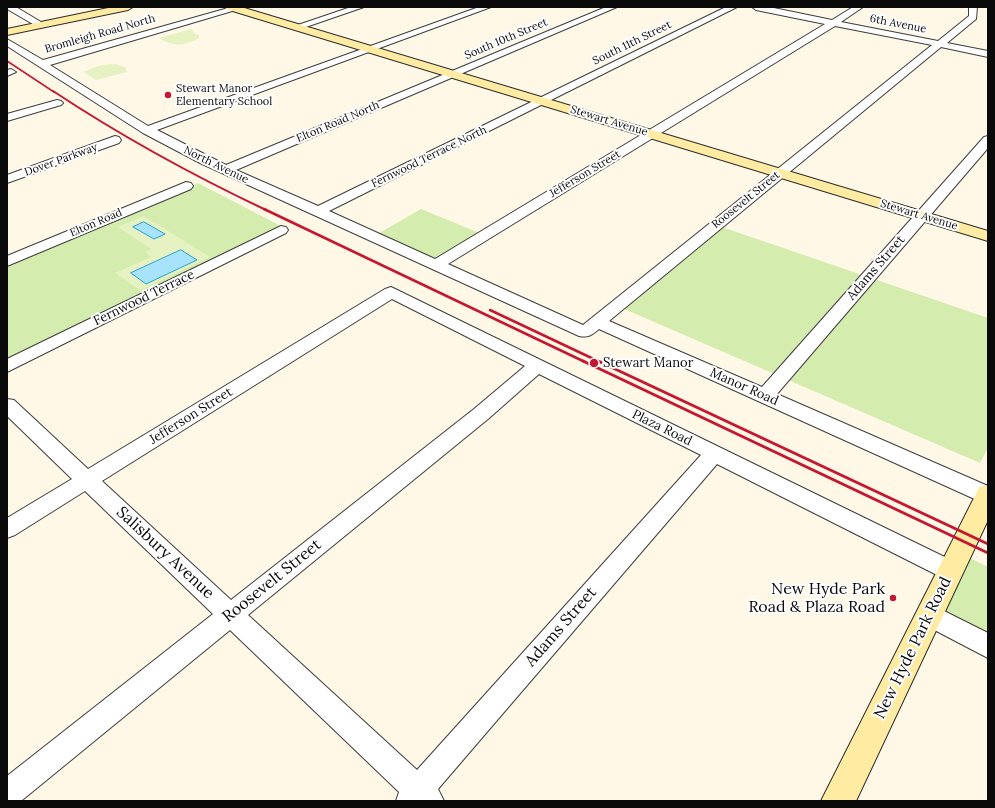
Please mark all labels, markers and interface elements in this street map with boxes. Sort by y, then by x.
street label: Bromleigh Road North [43,12,157,56]
street label: 6th Avenue [869,12,927,36]
street label: South 10th Street [463,16,549,62]
street label: South 11th Street [590,18,674,68]
place label: Stewart Manor Elementary School [176,82,272,108]
marker: Stewart Manor Elementary School [163,90,173,100]
street label: Elton Road North [295,99,381,145]
street label: Stewart Avenue [569,103,649,139]
street label: Fernwood Terrace North [369,123,489,191]
street label: Dover Parkway [23,141,99,179]
street label: North Avenue [181,144,251,186]
street label: Jefferson Street [547,148,623,200]
street label: Roosevelt Street [709,169,783,231]
street label: Stewart Avenue [879,197,959,233]
street label: Elton Road [68,206,124,240]
street label: Adams Street [844,232,908,304]
street label: Fernwood Terrace [91,267,197,329]
place label: Stewart Manor [603,355,693,371]
marker: Stewart Manor [588,357,600,369]
street label: Manor Road [707,365,781,409]
street label: Jefferson Street [147,384,235,448]
street label: Plaza Road [629,407,695,449]
street label: Salisbury Avenue [112,503,218,603]
street label: Roosevelt Street [219,535,325,627]
street label: New Hyde Park Road [870,574,956,722]
place label: New Hyde Park Road & Plaza Road [748,579,885,617]
street label: Adams Street [521,583,601,671]
marker: New Hyde Park Road & Plaza Road [888,593,898,603]

